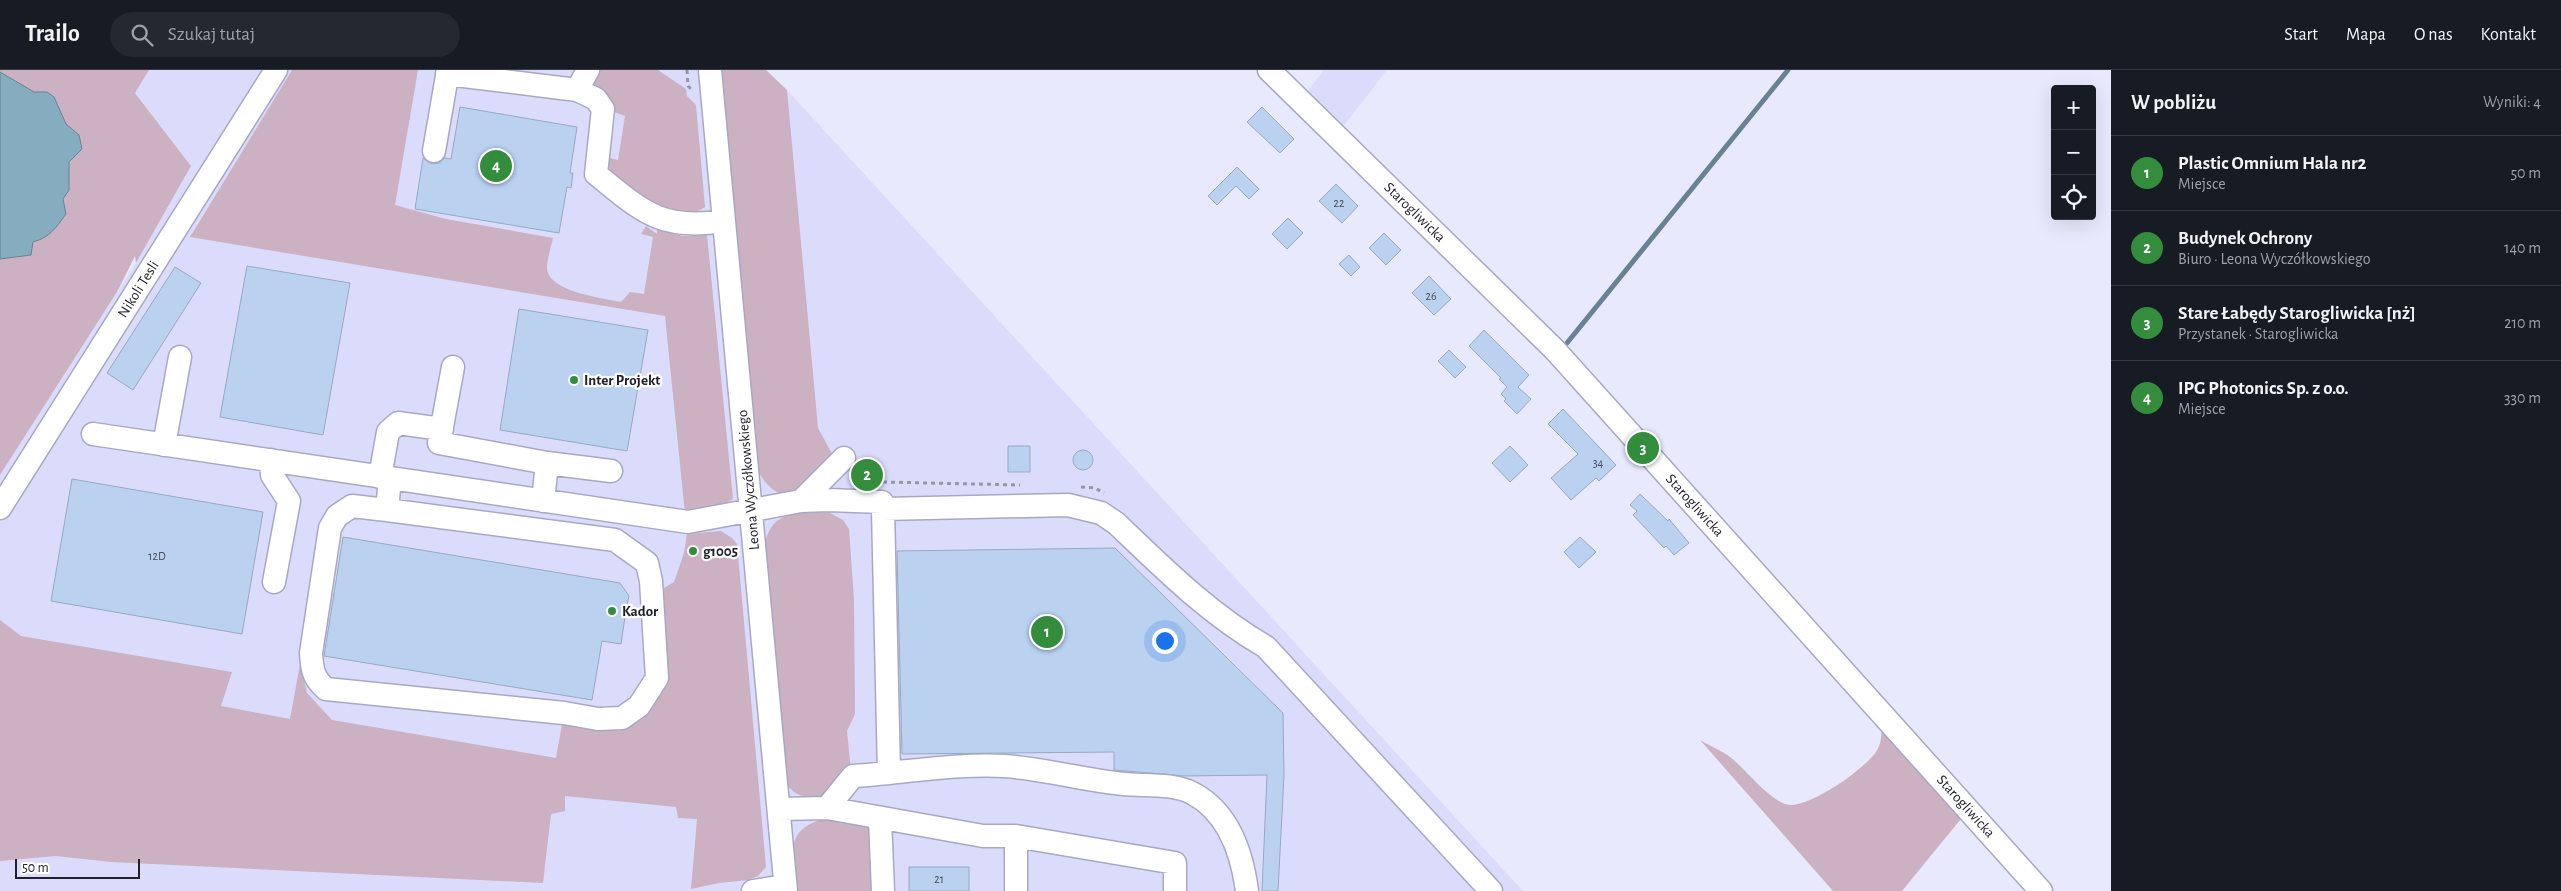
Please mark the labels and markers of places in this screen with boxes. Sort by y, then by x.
pin: 4 [480,147,512,185]
place label: Inter Projekt [584,373,660,388]
marker: Inter Projekt [568,374,580,386]
pin: 3 [1627,429,1659,467]
pin: 2 [851,456,883,494]
place label: g1005 [703,544,738,559]
marker: g1005 [687,545,699,557]
place label: Kador [622,604,659,619]
marker: Kador [606,605,618,617]
pin: 1 [1031,613,1063,651]

